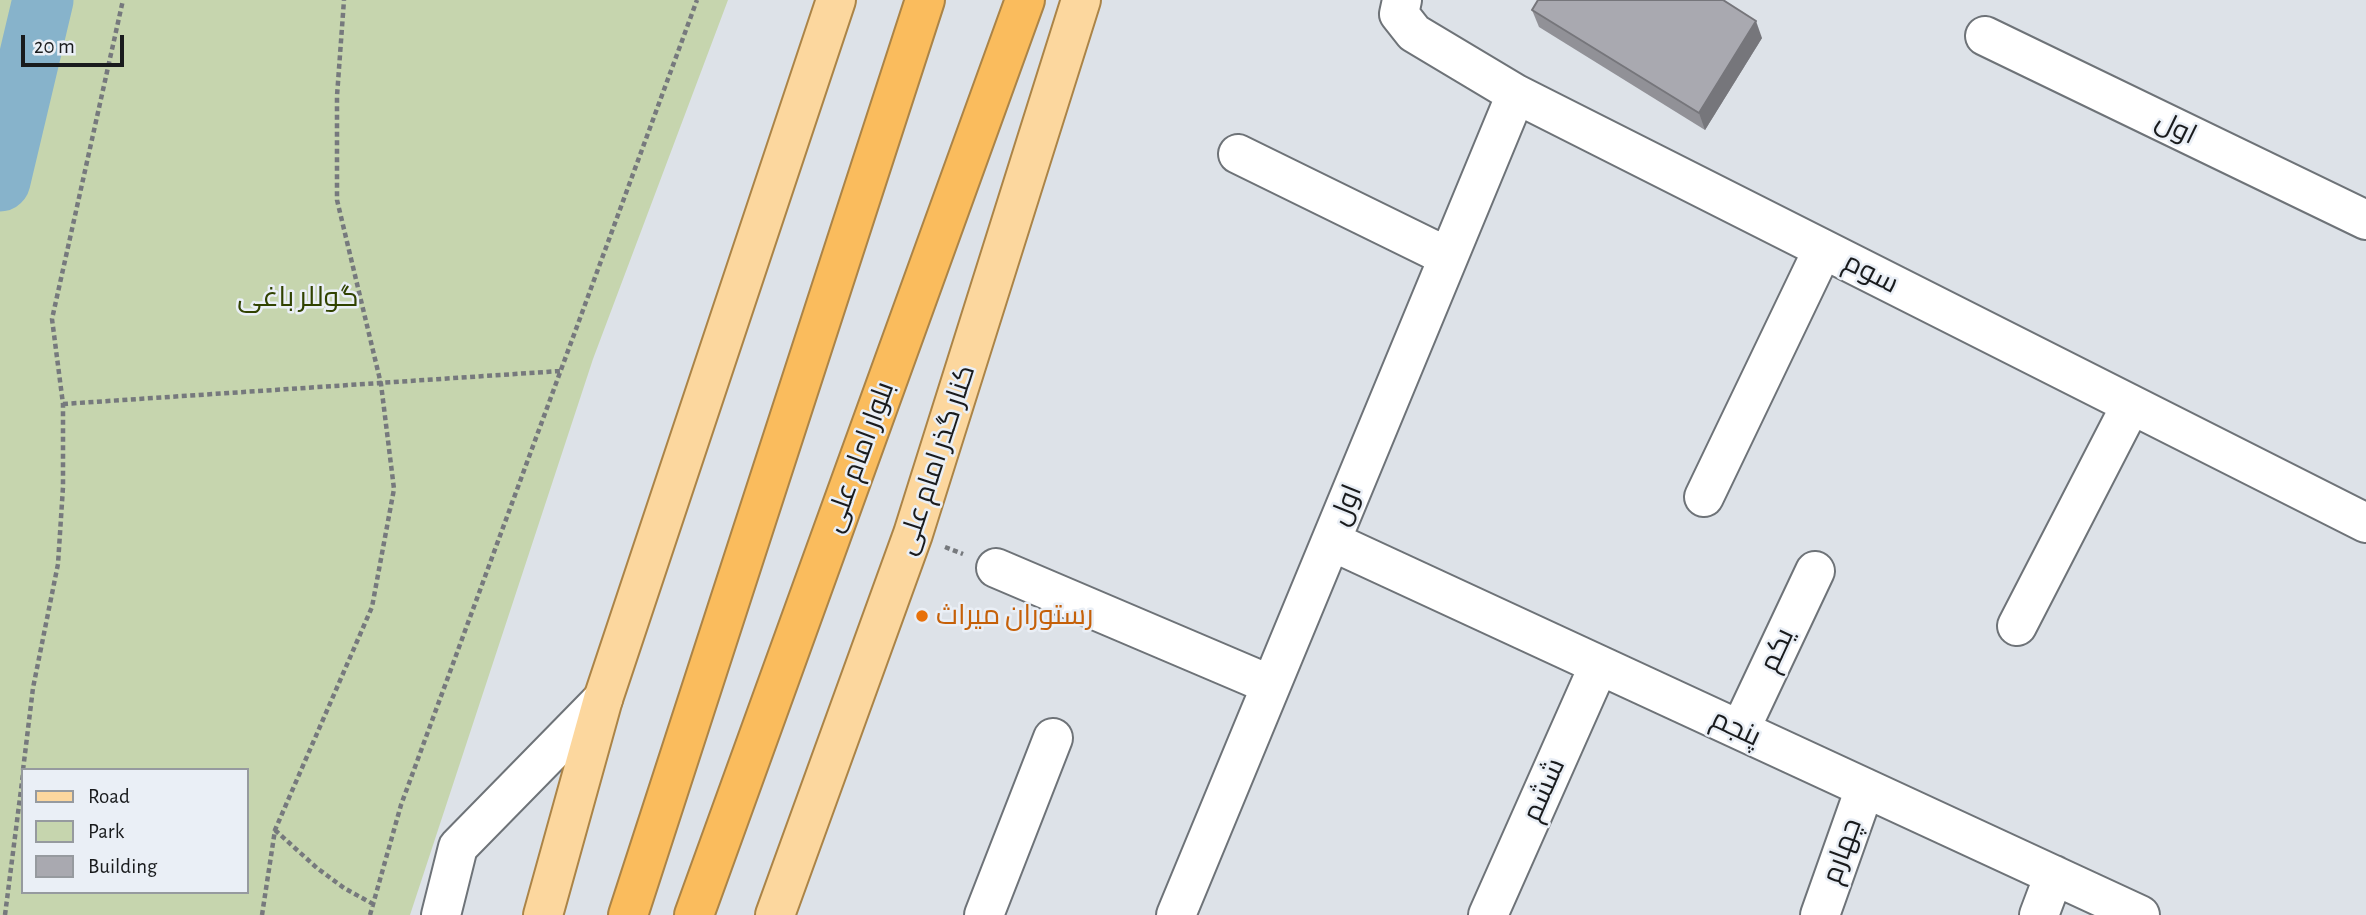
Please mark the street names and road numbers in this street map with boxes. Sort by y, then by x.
street label: اول [2150,104,2202,152]
street label: سوم [1838,245,1904,301]
street label: کنار گذر امام علی [889,361,983,559]
street label: بلوار امام علی [816,377,902,537]
street label: اول [1323,479,1369,531]
street label: یکم [1752,623,1802,677]
street label: پنجم [1706,702,1766,754]
street label: ششم [1515,753,1573,827]
street label: چهارم [1815,814,1869,888]

